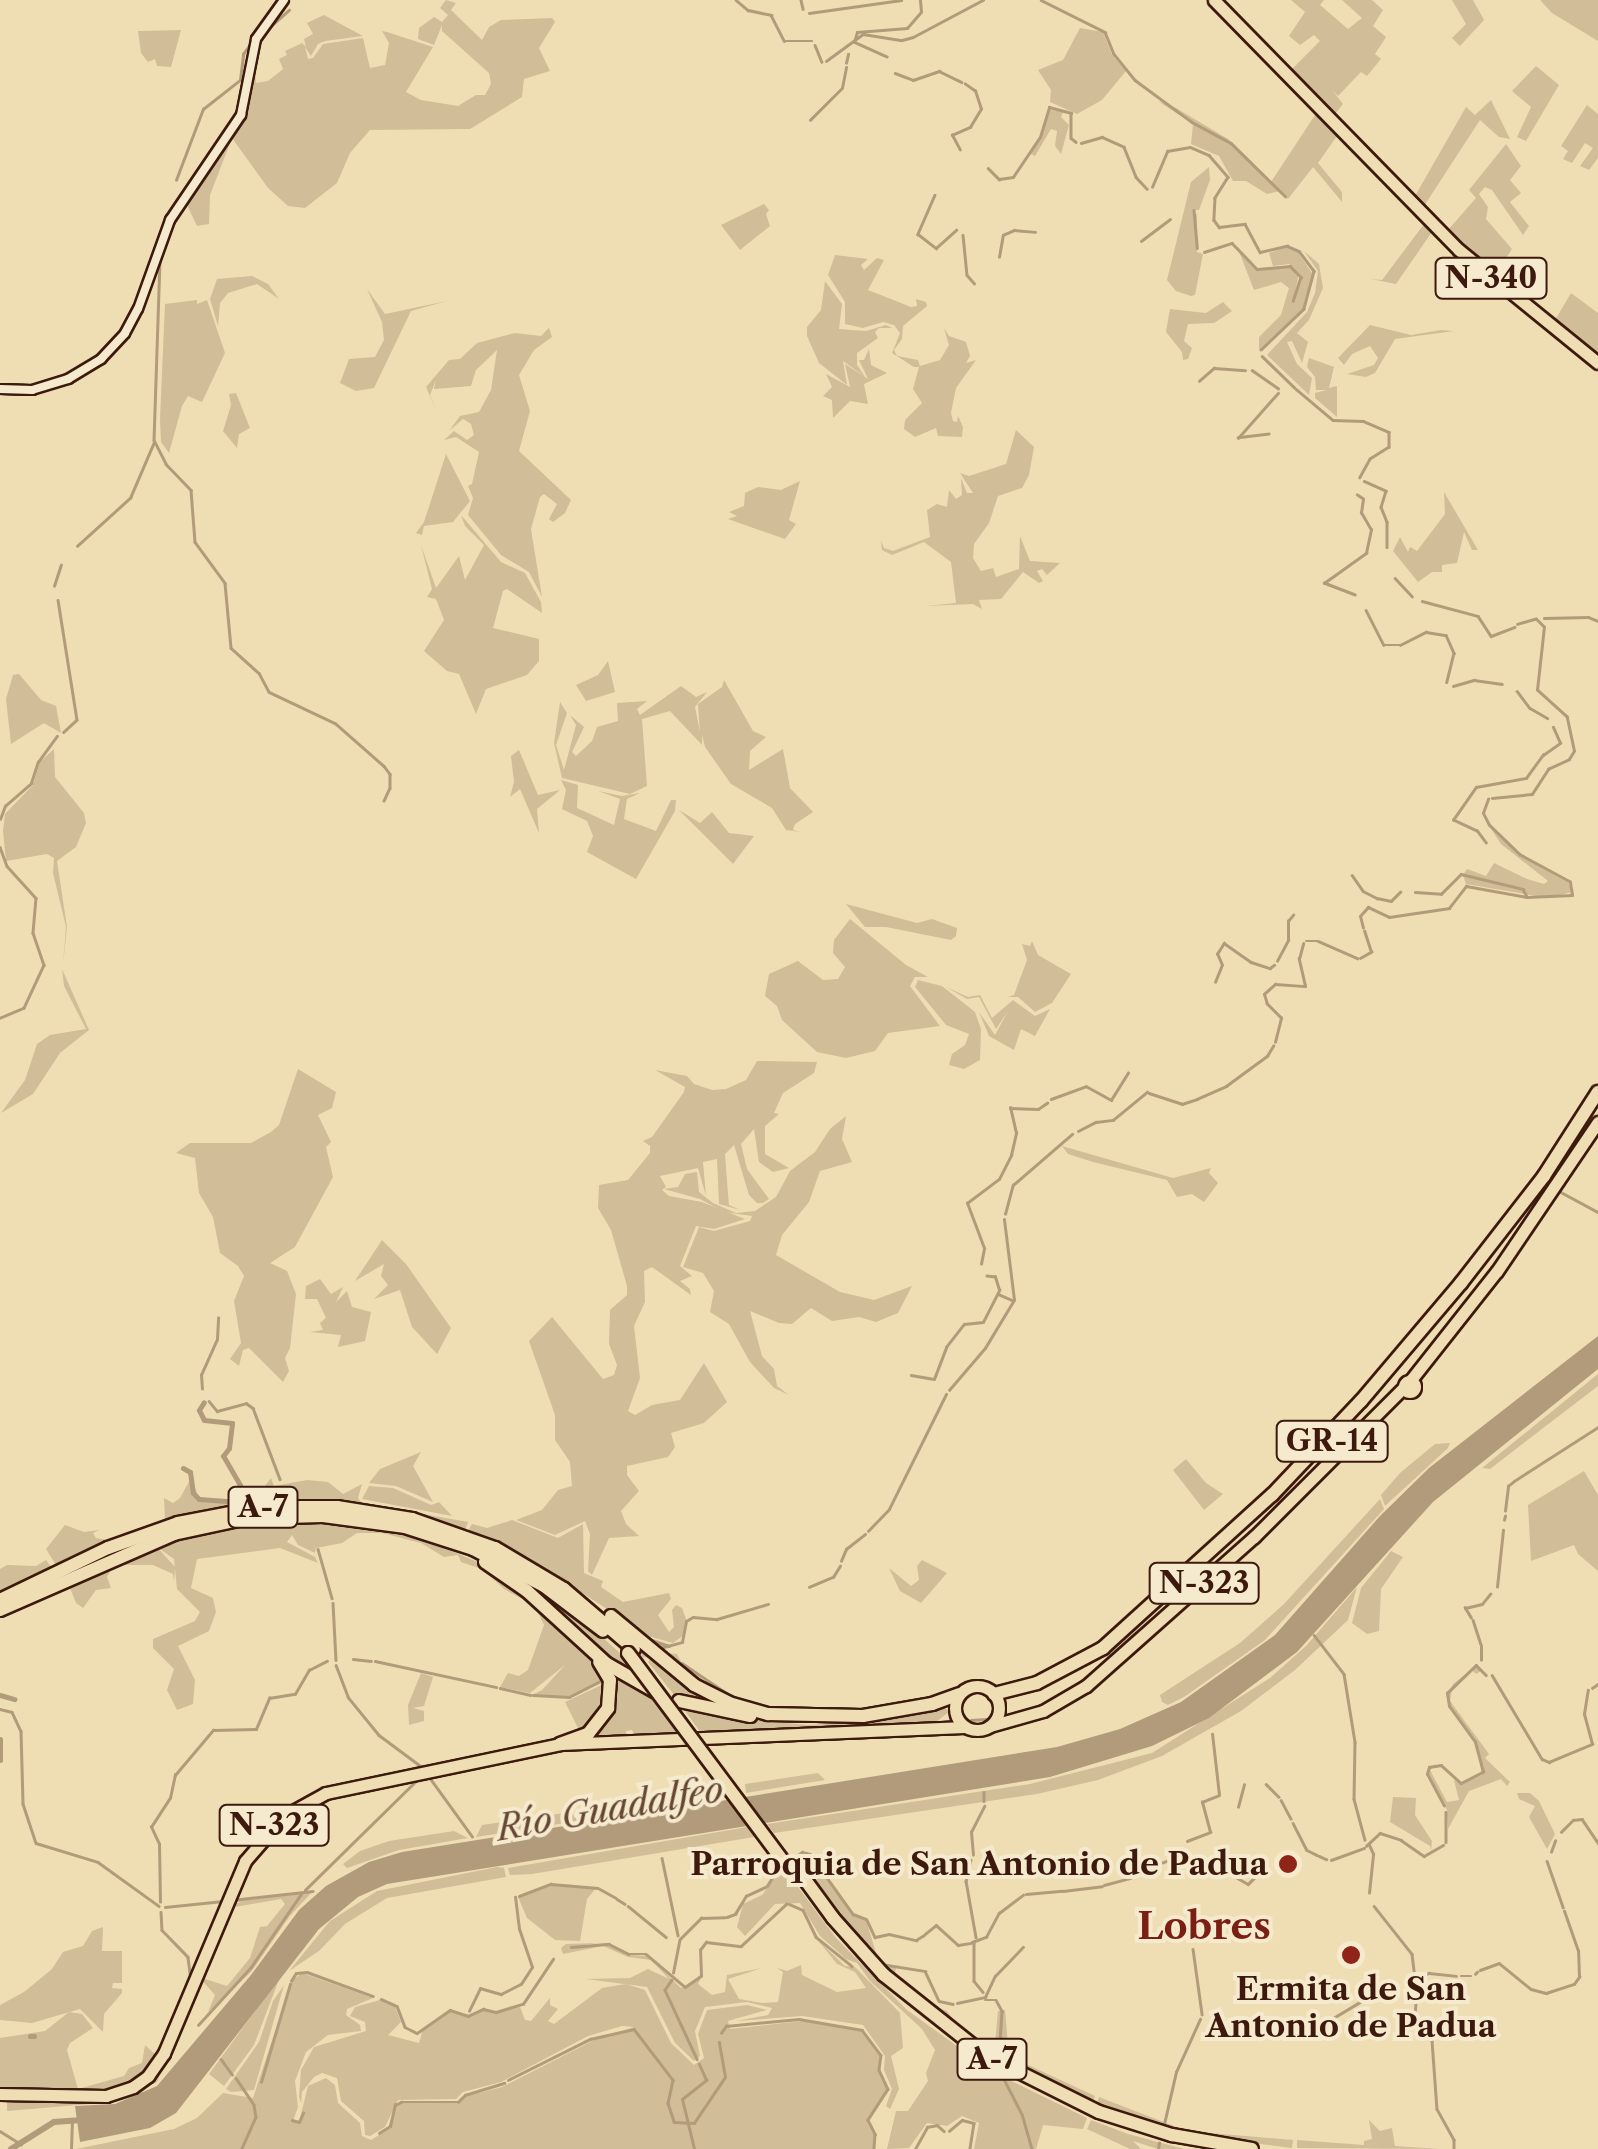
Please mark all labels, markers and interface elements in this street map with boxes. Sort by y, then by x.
road number: N-340 [1434,253,1548,303]
road number: GR-14 [1274,1416,1390,1466]
road number: A-7 [226,1482,300,1532]
road number: N-323 [1146,1558,1262,1608]
water label: Río Guadalfeo [493,1768,727,1850]
road number: N-323 [216,1800,332,1850]
place label: Parroquia de San Antonio de Padua [689,1845,1268,1883]
marker: Parroquia de San Antonio de Padua [1277,1853,1299,1875]
district label: Lobres [1137,1903,1271,1949]
marker: Ermita de San Antonio de Padua [1340,1944,1362,1966]
place label: Ermita de San Antonio de Padua [1206,1971,1496,2046]
road number: A-7 [954,2034,1030,2084]

